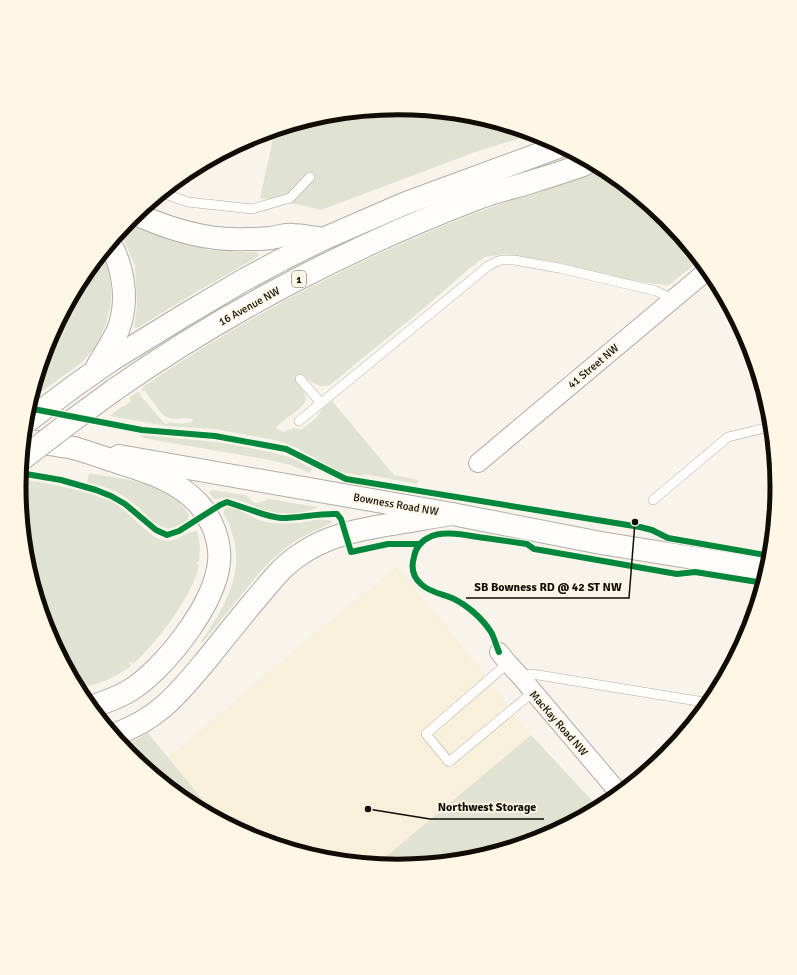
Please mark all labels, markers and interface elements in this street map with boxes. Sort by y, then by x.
road number: 1 [292,271,306,287]
street label: 16 Avenue NW [216,284,283,329]
street label: 41 Street NW [565,341,622,391]
street label: Bowness Road NW [352,491,440,519]
callout: SB Bowness RD @ 42 ST NW [466,574,629,598]
text: SB Bowness RD @ 42 ST NW [474,580,622,595]
street label: MacKay Road NW [527,688,591,759]
callout: Northwest Storage [430,795,544,819]
text: Northwest Storage [438,800,536,815]

